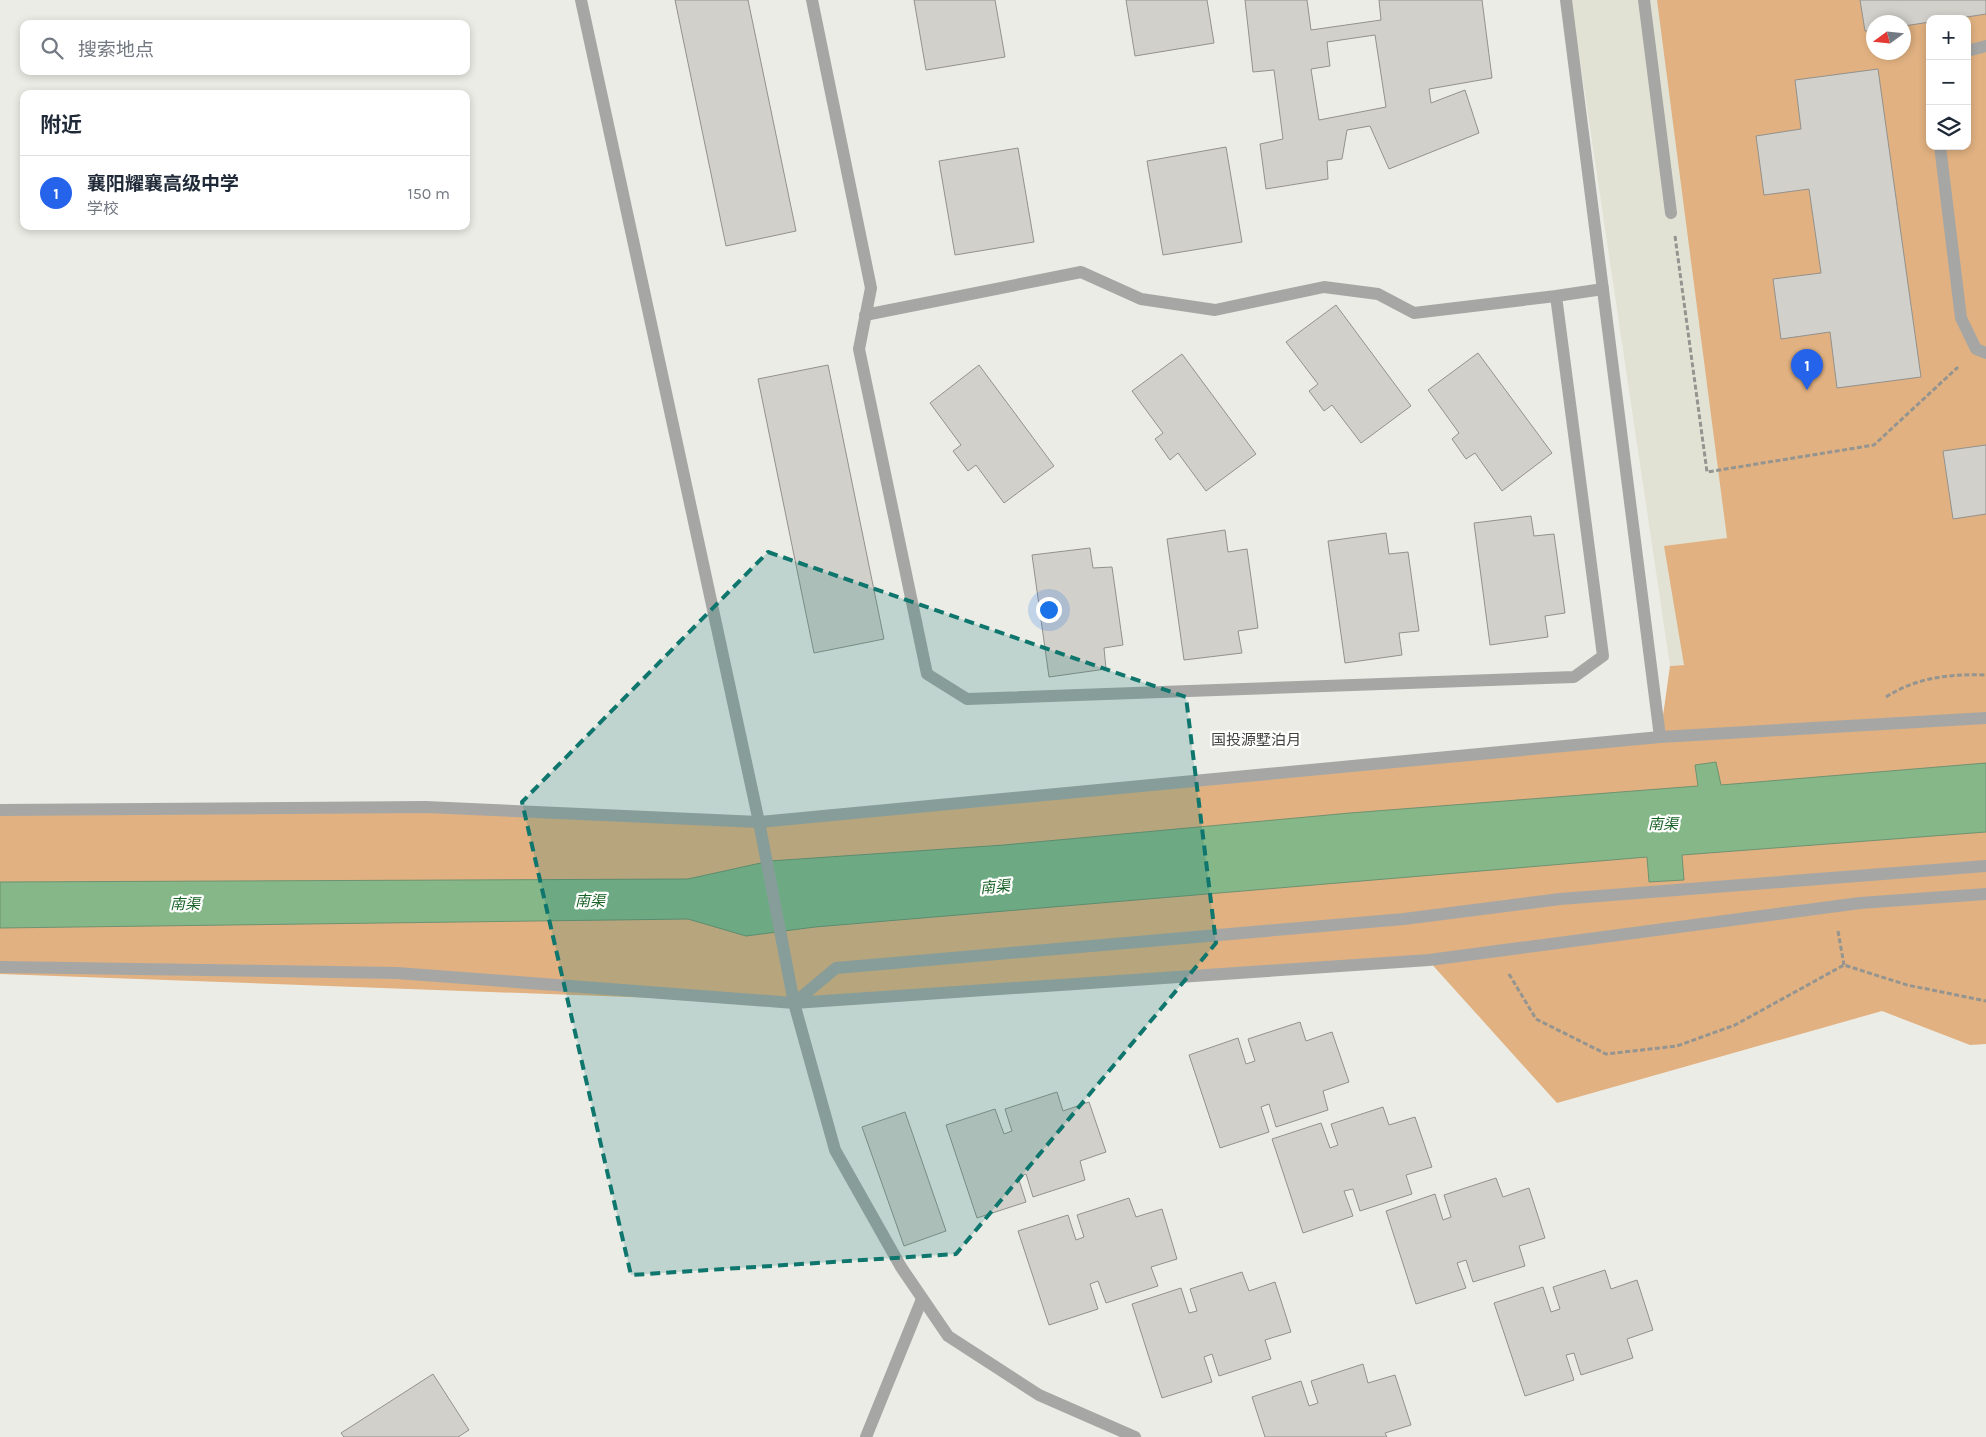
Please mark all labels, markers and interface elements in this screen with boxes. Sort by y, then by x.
north arrow [1866,15,1911,60]
map controls [1926,15,1971,150]
button: + [1926,15,1971,60]
search box [20,20,470,75]
icon: search [38,34,66,62]
text: 搜索地点 [78,39,154,61]
button: − [1926,60,1971,105]
button: layers [1926,105,1971,150]
text: 附近 [40,113,82,137]
text: 襄阳耀襄高级中学 [87,173,239,195]
text: 1 [53,184,59,203]
text: 150 m [407,184,450,203]
text: 学校 [87,199,119,218]
pin: 1 [1791,349,1823,390]
your location [1036,597,1062,623]
district label: 国投源墅泊月 [1211,731,1301,749]
water label: 南渠 [1648,815,1680,833]
water label: 南渠 [979,877,1013,897]
water label: 南渠 [575,892,607,910]
water label: 南渠 [170,895,202,913]

